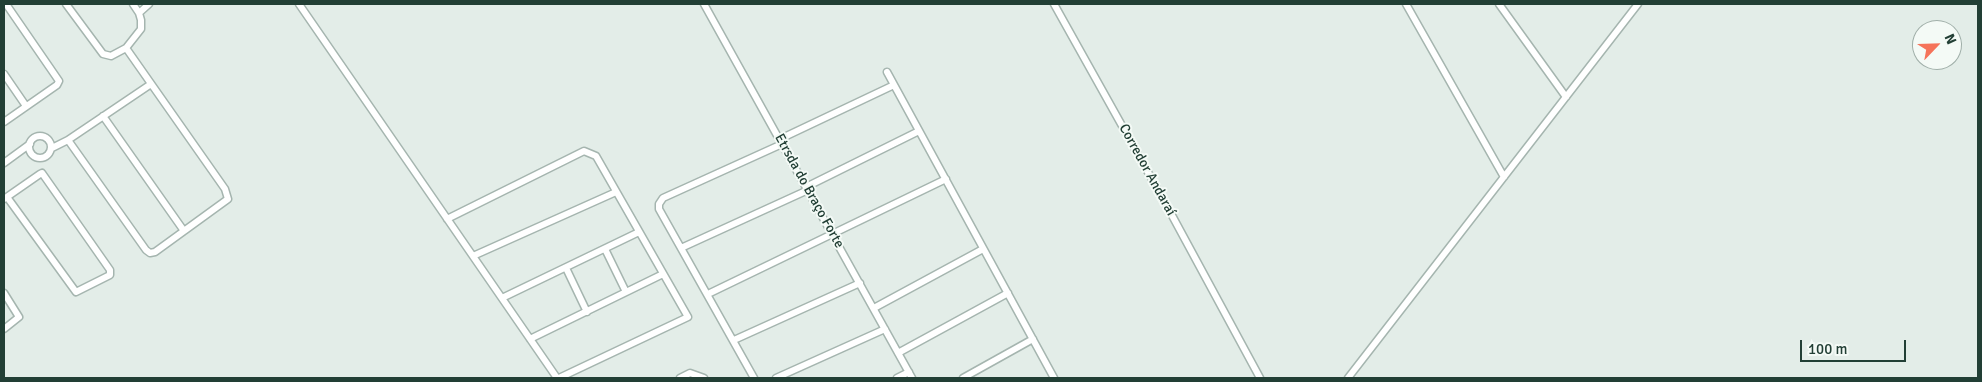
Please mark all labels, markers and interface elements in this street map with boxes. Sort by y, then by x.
north arrow [1912,20,1962,70]
text: N [1940,31,1960,47]
street label: Corredor Andaraí [1115,121,1179,219]
street label: Etrsda do Braço Forte [771,131,847,251]
scale bar [1802,330,1908,362]
text: 100 m [1808,340,1848,358]

